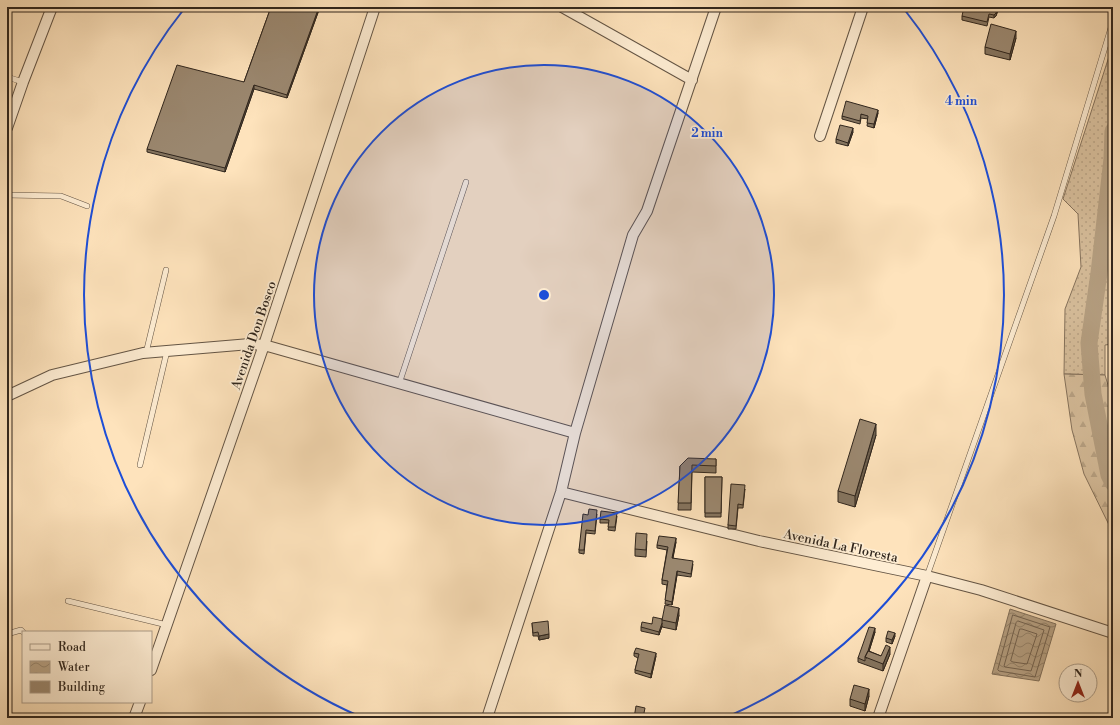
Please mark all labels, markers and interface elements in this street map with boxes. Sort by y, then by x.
text: 4 min [945,94,978,109]
text: 2 min [691,126,723,141]
street label: Avenida Don Bosco [228,279,280,393]
centre of rings [537,288,551,302]
street label: Avenida La Floresta [781,526,900,566]
legend [22,631,152,703]
text: Road [58,640,86,655]
text: Water [57,660,90,675]
north arrow [1058,663,1098,703]
text: N [1074,667,1083,681]
text: Building [57,680,106,695]

